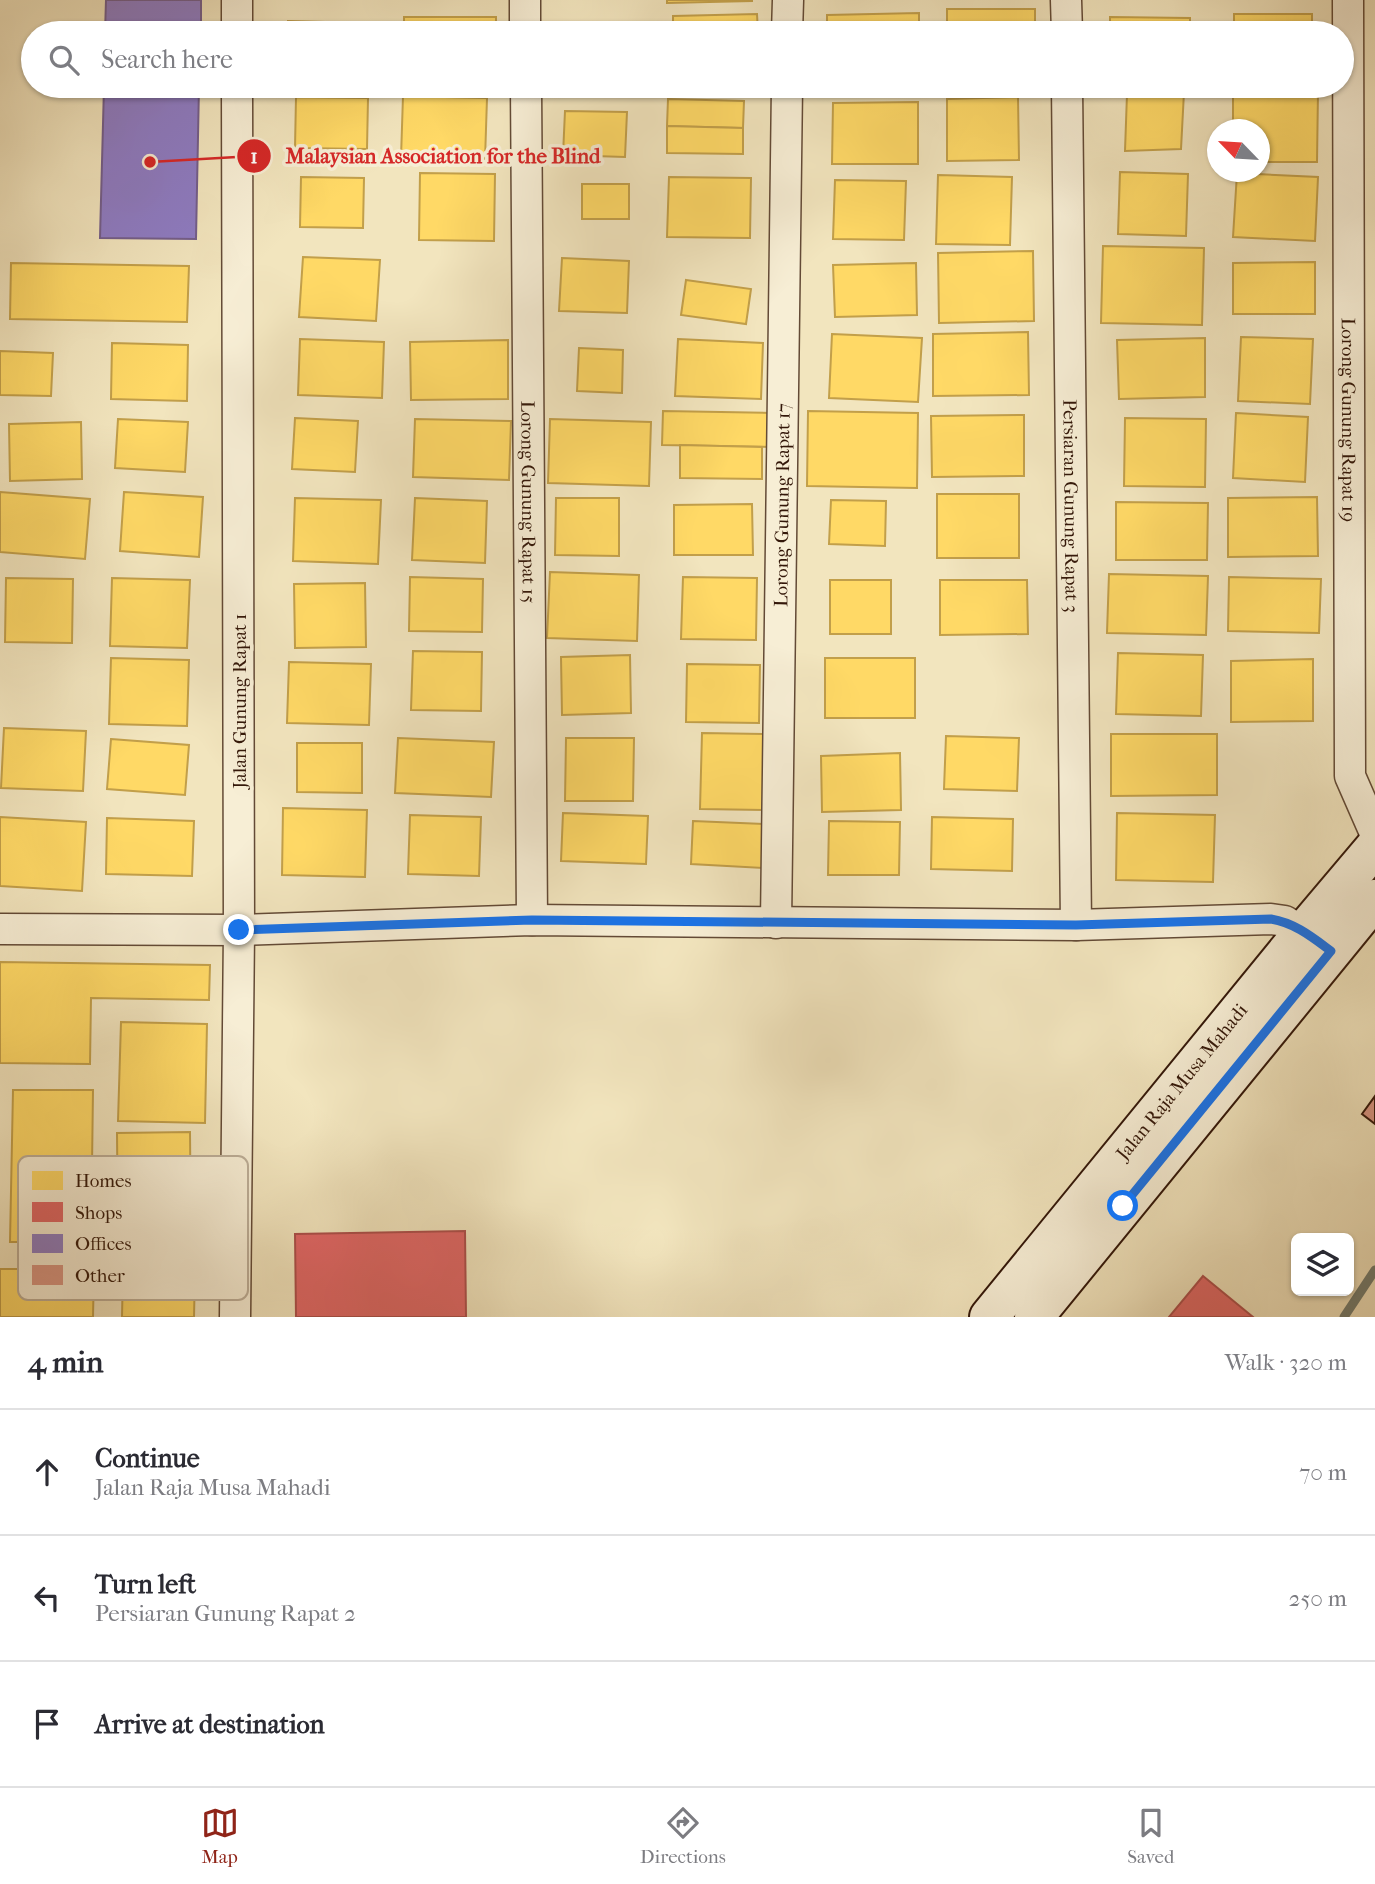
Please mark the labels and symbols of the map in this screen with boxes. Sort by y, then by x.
north arrow [1207,119,1270,182]
callout: Malaysian Association for the Blind [236,135,614,177]
text: 1 [250,144,258,168]
text: Malaysian Association for the Blind [284,144,601,168]
street label: Lorong Gunung Rapat 19 [1337,318,1359,522]
street label: Persiaran Gunung Rapat 3 [1058,399,1083,613]
street label: Lorong Gunung Rapat 15 [516,401,540,603]
street label: Lorong Gunung Rapat 17 [770,403,795,607]
street label: Jalan Gunung Rapat 1 [229,613,251,791]
route end [223,914,254,945]
street label: Jalan Raja Musa Mahadi [1111,999,1252,1166]
legend [18,1156,248,1300]
text: Homes [75,1170,131,1192]
route start [1107,1190,1138,1221]
text: Shops [75,1202,122,1224]
text: Offices [75,1233,131,1255]
text: Other [75,1265,126,1287]

